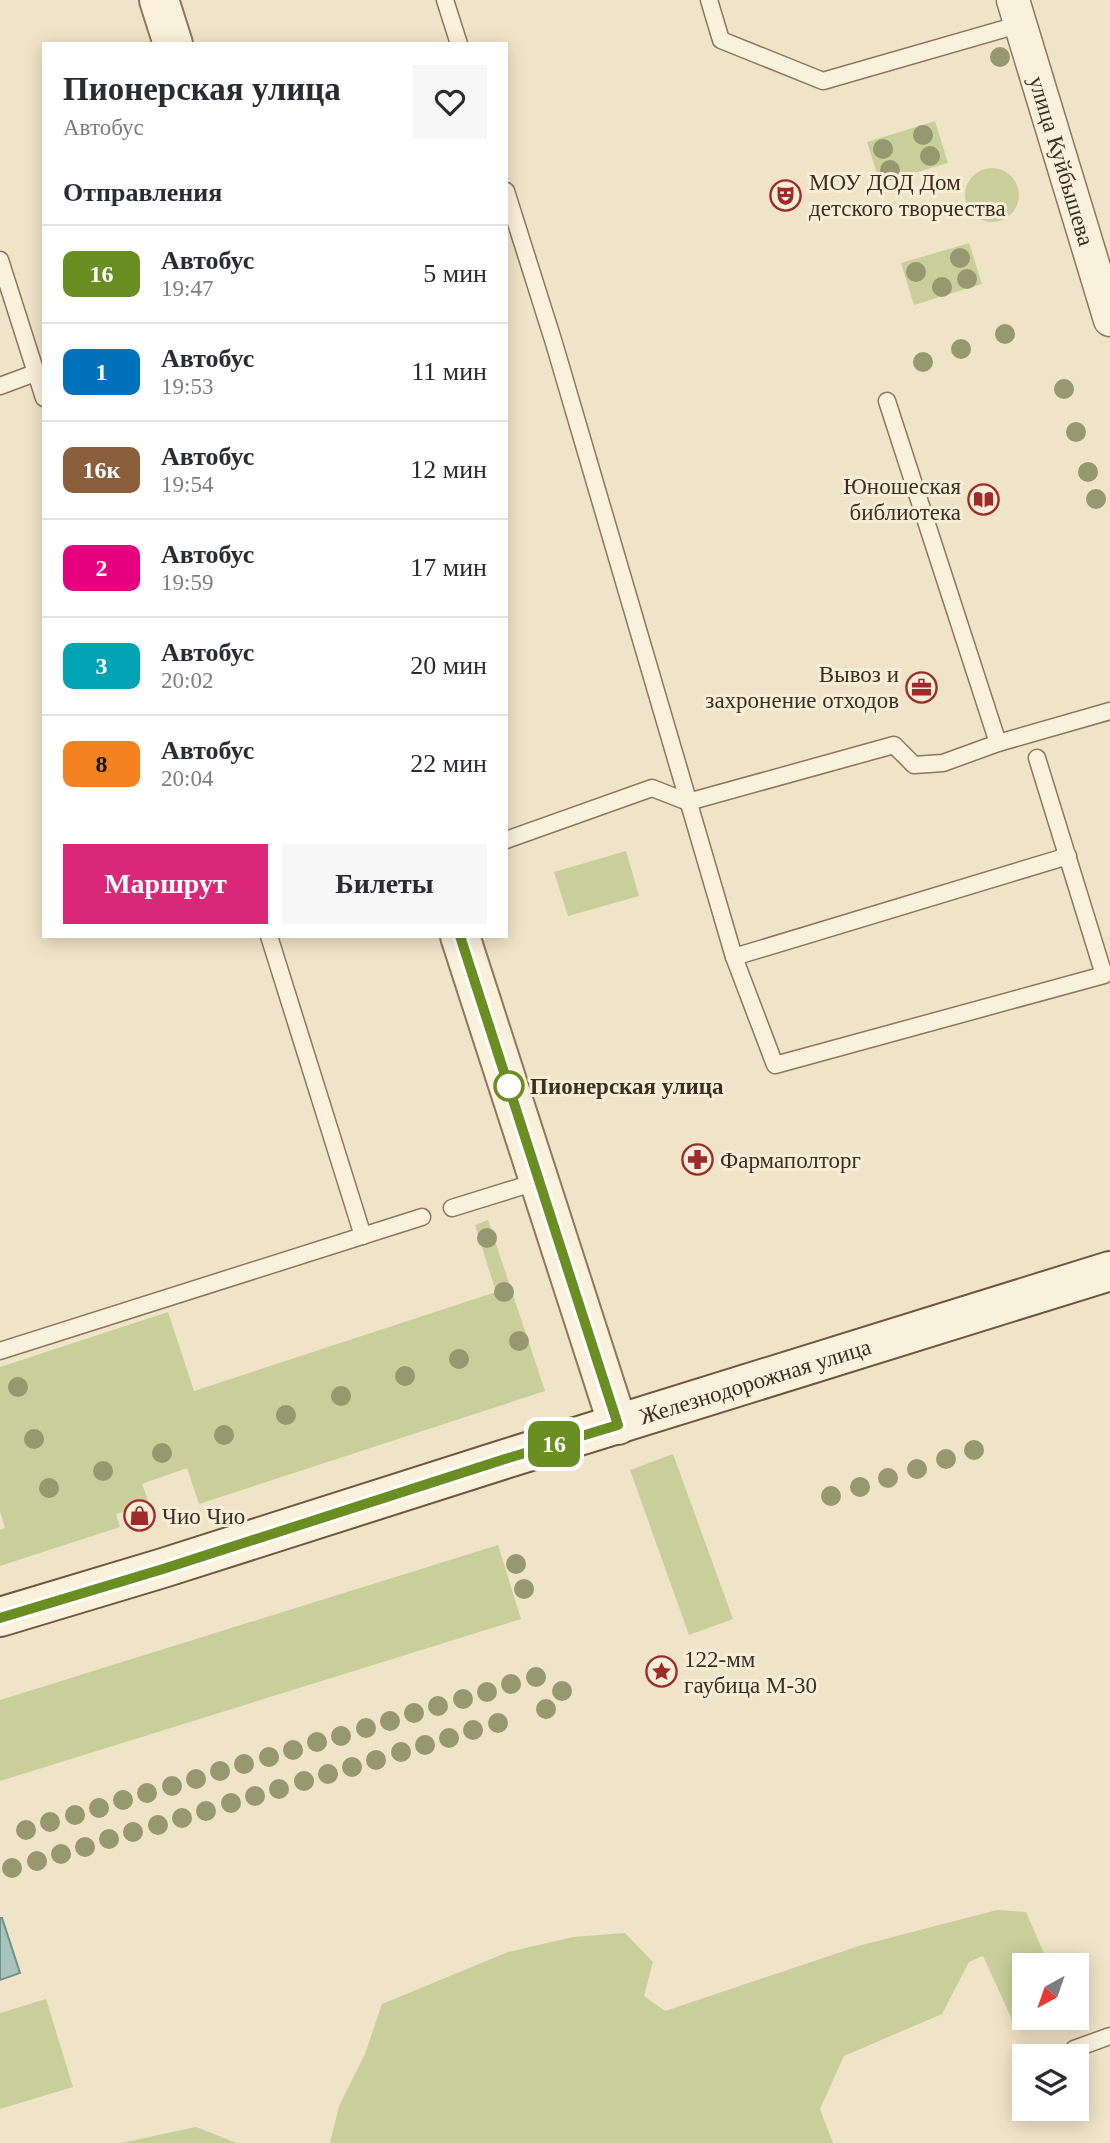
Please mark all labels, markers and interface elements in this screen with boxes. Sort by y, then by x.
button: heart [413,65,487,139]
text: Пионерская улица [63,71,341,107]
street label: улица Куйбышева [1024,73,1099,249]
text: Автобус [63,115,144,140]
place label: МОУ ДОД Дом детского творчества [809,170,1006,221]
text: Отправления [63,178,222,207]
theatre icon: МОУ ДОД Дом детского творчества [769,178,803,212]
text: Автобус [161,246,254,275]
text: 5 мин [423,259,487,288]
text: 16 [90,261,114,287]
text: 19:47 [161,276,213,301]
text: Автобус [161,344,254,373]
text: 11 мин [411,357,487,386]
text: 1 [96,359,108,385]
text: 19:53 [161,374,213,399]
text: Автобус [161,442,254,471]
text: 12 мин [410,455,487,484]
text: 16к [83,457,120,483]
text: 19:54 [161,472,213,497]
place label: Юношеская библиотека [843,474,961,525]
library icon: Юношеская библиотека [967,482,1001,516]
text: Автобус [161,540,254,569]
text: 17 мин [410,553,487,582]
text: 2 [96,555,108,581]
text: 19:59 [161,570,213,595]
text: Автобус [161,638,254,667]
text: 20 мин [410,651,487,680]
text: 3 [96,653,108,679]
place label: Вывоз и захронение отходов [705,662,899,713]
text: 20:02 [161,668,213,693]
office icon: Вывоз и захронение отходов [905,670,939,704]
text: Автобус [161,736,254,765]
text: 22 мин [410,749,487,778]
text: 8 [96,751,108,777]
text: 20:04 [161,766,213,791]
button: Маршрут [63,844,268,924]
button: Билеты [282,844,487,924]
marker: Пионерская улица [494,1071,524,1101]
place label: Пионерская улица [530,1074,724,1099]
pharmacy icon: Фармаполторг [680,1143,714,1177]
place label: Фармаполторг [720,1148,861,1173]
street label: Железнодорожная улица [636,1334,874,1429]
line badge: 16 [522,1421,586,1467]
text: 16 [542,1431,566,1457]
shop icon: Чио Чио [122,1499,156,1533]
place label: Чио Чио [162,1504,245,1529]
place label: 122-мм гаубица М-30 [684,1647,817,1698]
place icon: 122-мм гаубица М-30 [644,1655,678,1689]
north arrow [1012,1953,1088,2030]
map controls [1012,1953,1089,2121]
button: layers [1012,2044,1089,2121]

